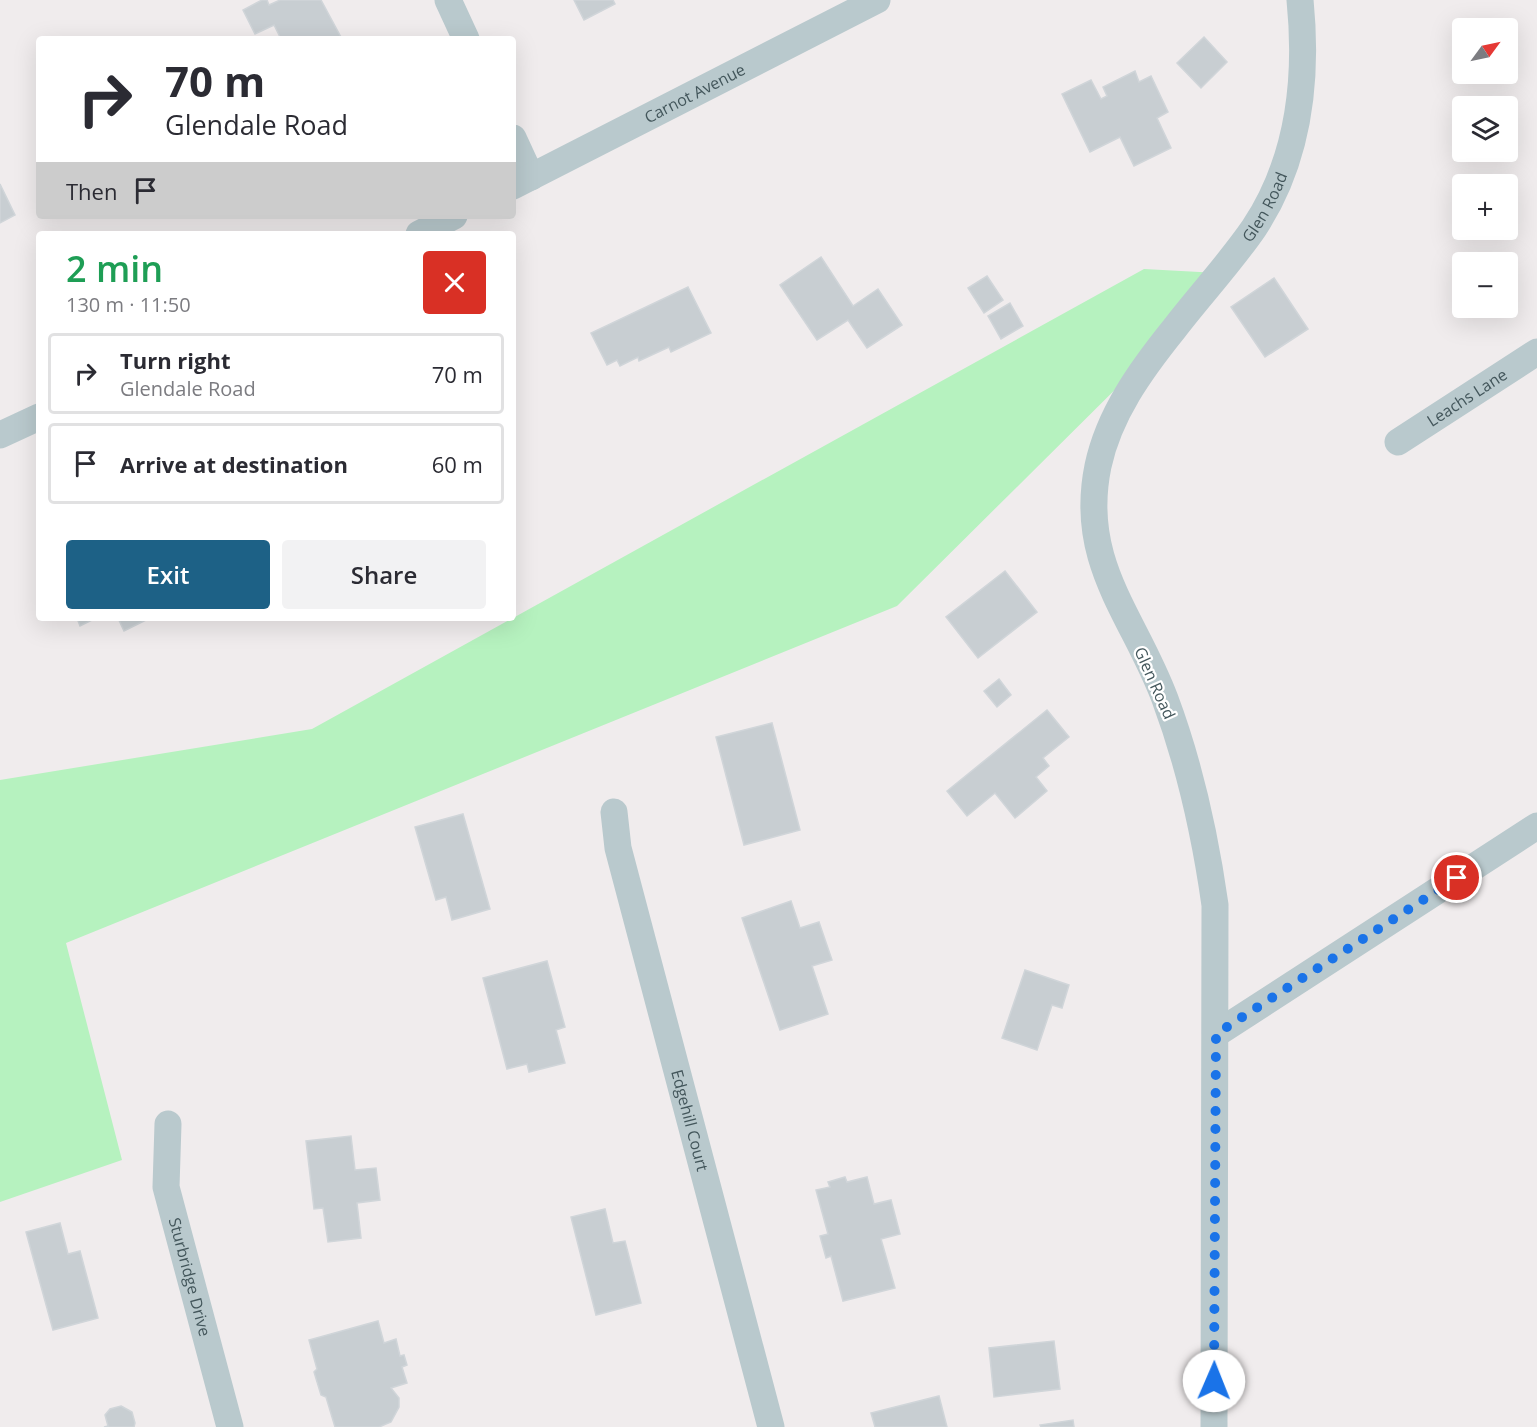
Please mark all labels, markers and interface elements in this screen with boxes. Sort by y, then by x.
north arrow [1452,18,1518,84]
map controls [1452,18,1518,318]
text: 70 m [165,52,265,109]
street label: Carnot Avenue [640,58,749,128]
icon: right [66,60,144,138]
button: layers [1452,96,1518,162]
text: Glendale Road [165,106,348,143]
street label: Glen Road [1237,169,1292,246]
icon: arrive [129,174,162,207]
button: + [1452,174,1518,240]
text: Then [66,176,117,206]
text: 2 min [66,244,163,293]
button: close [423,251,486,314]
button: − [1452,252,1518,318]
text: 130 m · 11:50 [66,291,191,318]
text: Turn right [120,345,231,375]
icon: right [69,357,102,390]
text: 70 m [432,359,483,389]
street label: Leachs Lane [1422,363,1511,432]
text: Glendale Road [120,375,256,402]
icon: arrive [69,447,102,480]
text: Arrive at destination [120,449,348,479]
text: 60 m [432,449,483,479]
button: Exit [66,540,270,609]
button: Share [282,540,486,609]
street label: Glen Road [1129,643,1181,723]
pin [1431,852,1482,903]
icon: arrive [1440,861,1473,894]
street label: Edgehill Court [666,1067,714,1174]
street label: Sturbridge Drive [164,1215,216,1339]
position arrow [1182,1349,1246,1413]

